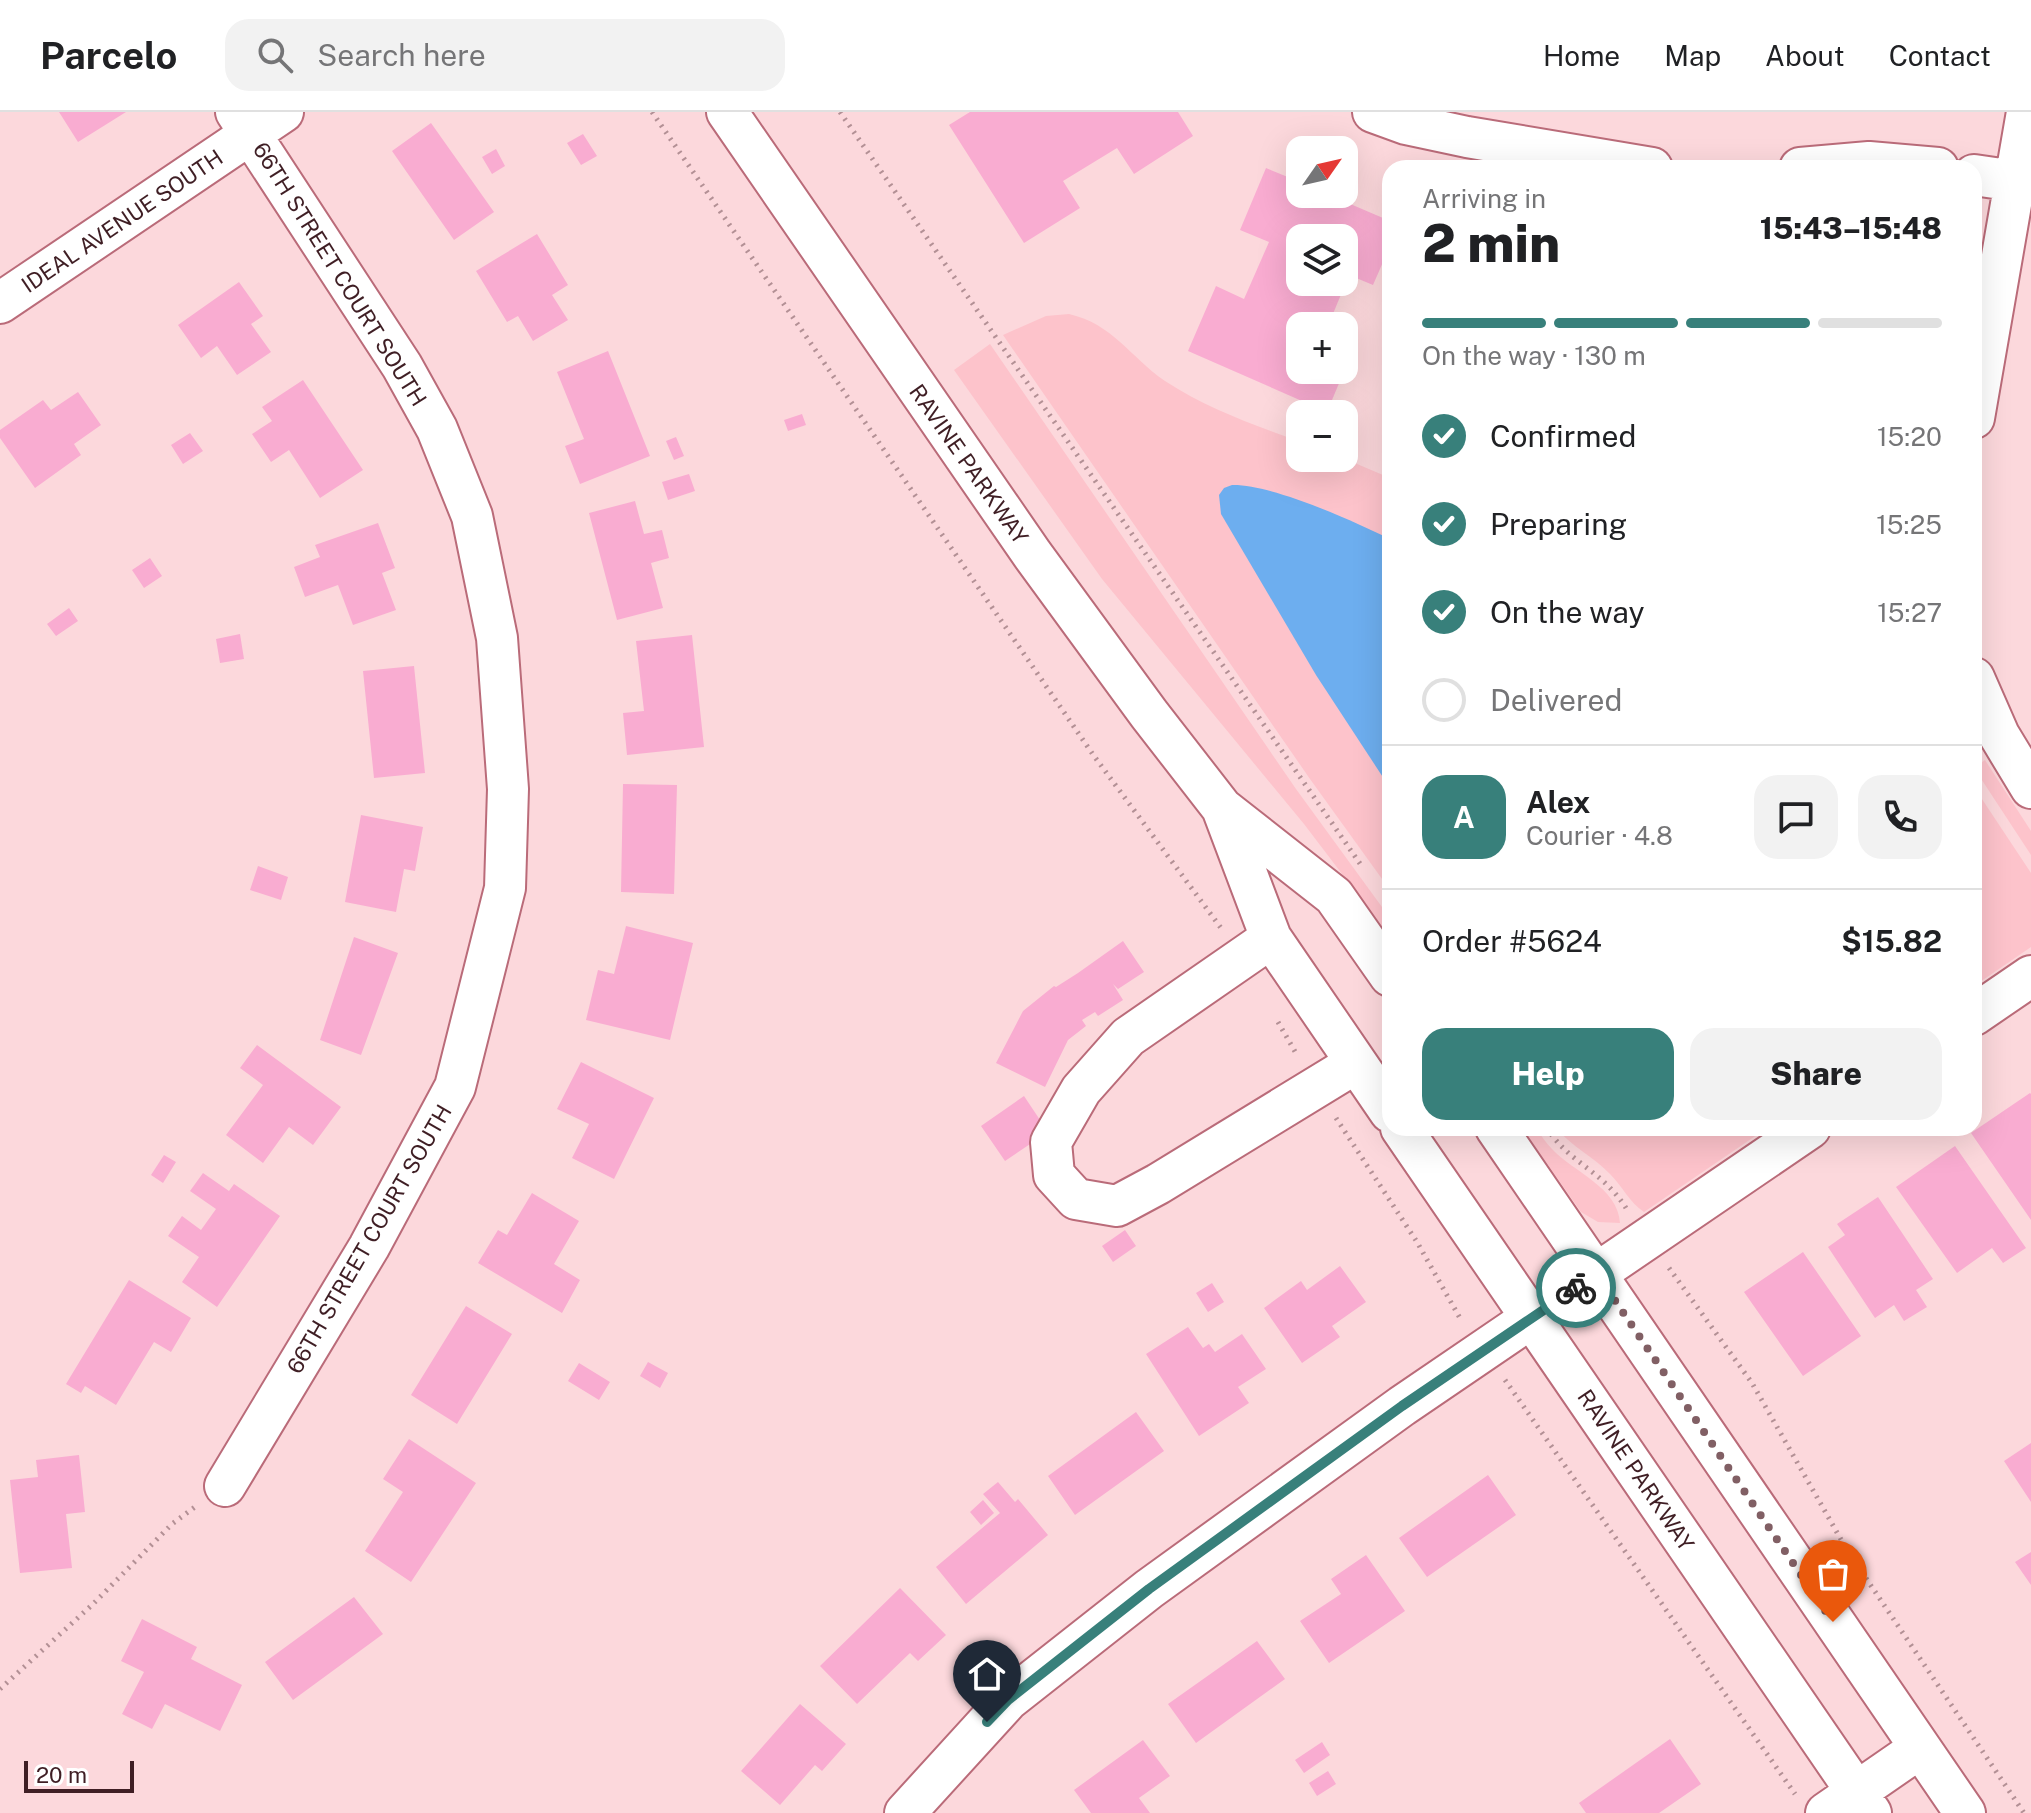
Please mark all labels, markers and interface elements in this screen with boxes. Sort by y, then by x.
search box [225,19,785,91]
text: Parcelo [40,33,177,78]
icon: search [253,33,297,77]
text: Search here [317,37,486,73]
text: Home [1543,39,1620,72]
text: Map [1664,39,1721,72]
text: About [1765,39,1845,72]
text: Contact [1889,39,1991,72]
north arrow [1286,136,1358,208]
map controls [1286,136,1358,472]
street label: 66TH STREET COURT SOUTH [248,137,432,411]
street label: IDEAL AVENUE SOUTH [17,144,227,298]
text: Arriving in [1422,183,1546,214]
text: 15:43–15:48 [1760,210,1942,246]
text: 2 min [1422,213,1560,274]
button: layers [1286,224,1358,296]
button: + [1286,312,1358,384]
text: On the way · 130 m [1422,340,1646,371]
street label: RAVINE PARKWAY [904,379,1034,549]
button: − [1286,400,1358,472]
icon: check [1422,414,1466,458]
text: Confirmed [1490,418,1636,454]
text: 15:20 [1877,421,1942,452]
icon: check [1422,502,1466,546]
text: Preparing [1490,506,1627,542]
text: 15:25 [1876,509,1942,540]
icon: check [1422,590,1466,634]
text: On the way [1490,594,1644,630]
text: 15:27 [1877,597,1942,628]
text: Delivered [1490,682,1622,718]
button: chat [1754,775,1838,859]
button: phone [1858,775,1942,859]
text: Alex [1526,784,1590,820]
text: A [1453,799,1475,835]
text: Courier · 4.8 [1526,820,1673,851]
text: Order #5624 [1422,923,1602,959]
text: $15.82 [1841,923,1942,959]
button: Help [1422,1028,1674,1120]
button: Share [1690,1028,1942,1120]
street label: 66TH STREET COURT SOUTH [281,1100,457,1378]
courier [1536,1248,1616,1328]
icon: bike [1554,1266,1598,1310]
street label: RAVINE PARKWAY [1572,1384,1700,1556]
pin [1799,1540,1867,1622]
icon: bag [1811,1552,1855,1596]
pin [953,1640,1021,1722]
icon: home [965,1652,1009,1696]
scale bar [24,1757,134,1793]
text: 20 m [36,1762,87,1788]

